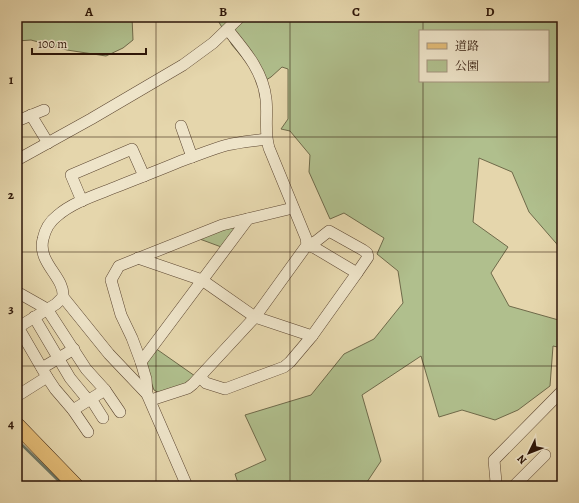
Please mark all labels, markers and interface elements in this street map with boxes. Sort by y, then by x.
text: A [84,3,94,20]
text: B [219,3,227,20]
text: C [352,3,360,20]
text: D [485,3,495,20]
scale bar [32,30,146,56]
legend [419,30,549,82]
text: 100 m [38,36,67,52]
text: 道路 [455,38,479,54]
text: 公園 [455,58,479,74]
text: 1 [9,71,14,88]
text: 2 [8,186,15,203]
text: 3 [8,300,14,317]
text: 4 [8,415,14,432]
north arrow [509,433,549,473]
text: N [514,451,530,468]

